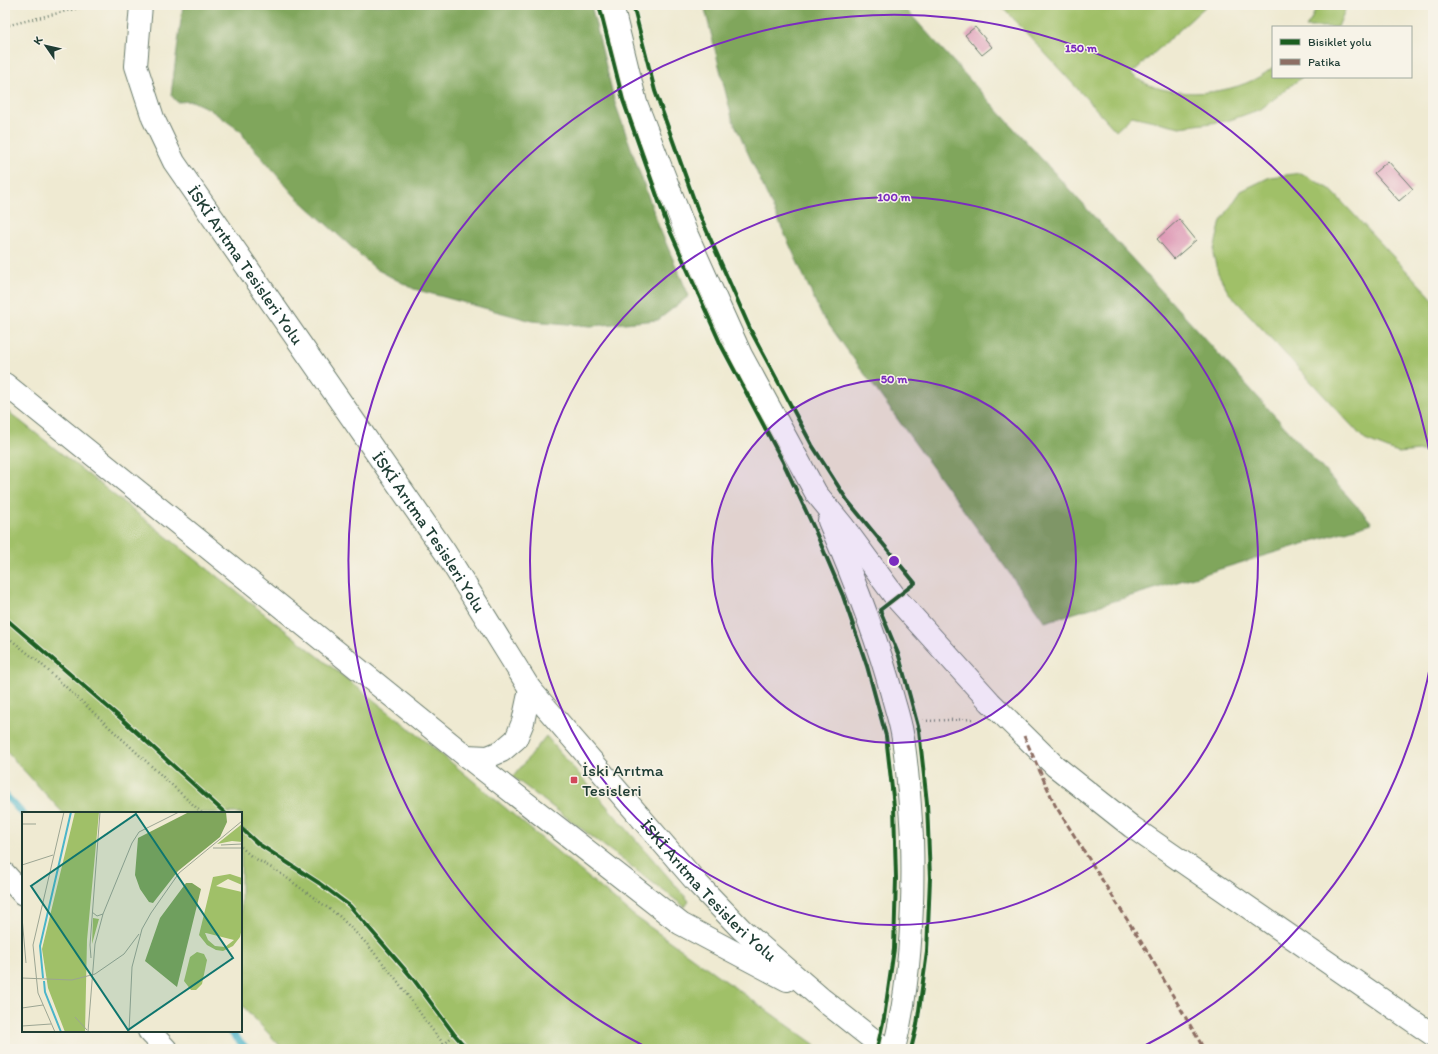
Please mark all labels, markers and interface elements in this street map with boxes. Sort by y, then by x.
north arrow [26,26,66,66]
legend [1272,26,1412,78]
text: K [31,33,46,47]
text: Bisiklet yolu [1308,35,1372,49]
text: 150 m [1065,41,1098,55]
text: Patika [1308,55,1341,69]
street label: İSKİ Arıtma Tesisleri Yolu [183,182,308,349]
text: 100 m [877,190,911,204]
text: 50 m [881,372,908,386]
street label: İSKİ Arıtma Tesisleri Yolu [368,448,490,616]
centre of rings [887,554,901,568]
place label: İski Arıtma Tesisleri [582,760,664,800]
marker: İski Arıtma Tesisleri [569,775,579,785]
inset map [22,812,242,1032]
street label: İSKİ Arıtma Tesisleri Yolu [636,815,781,966]

